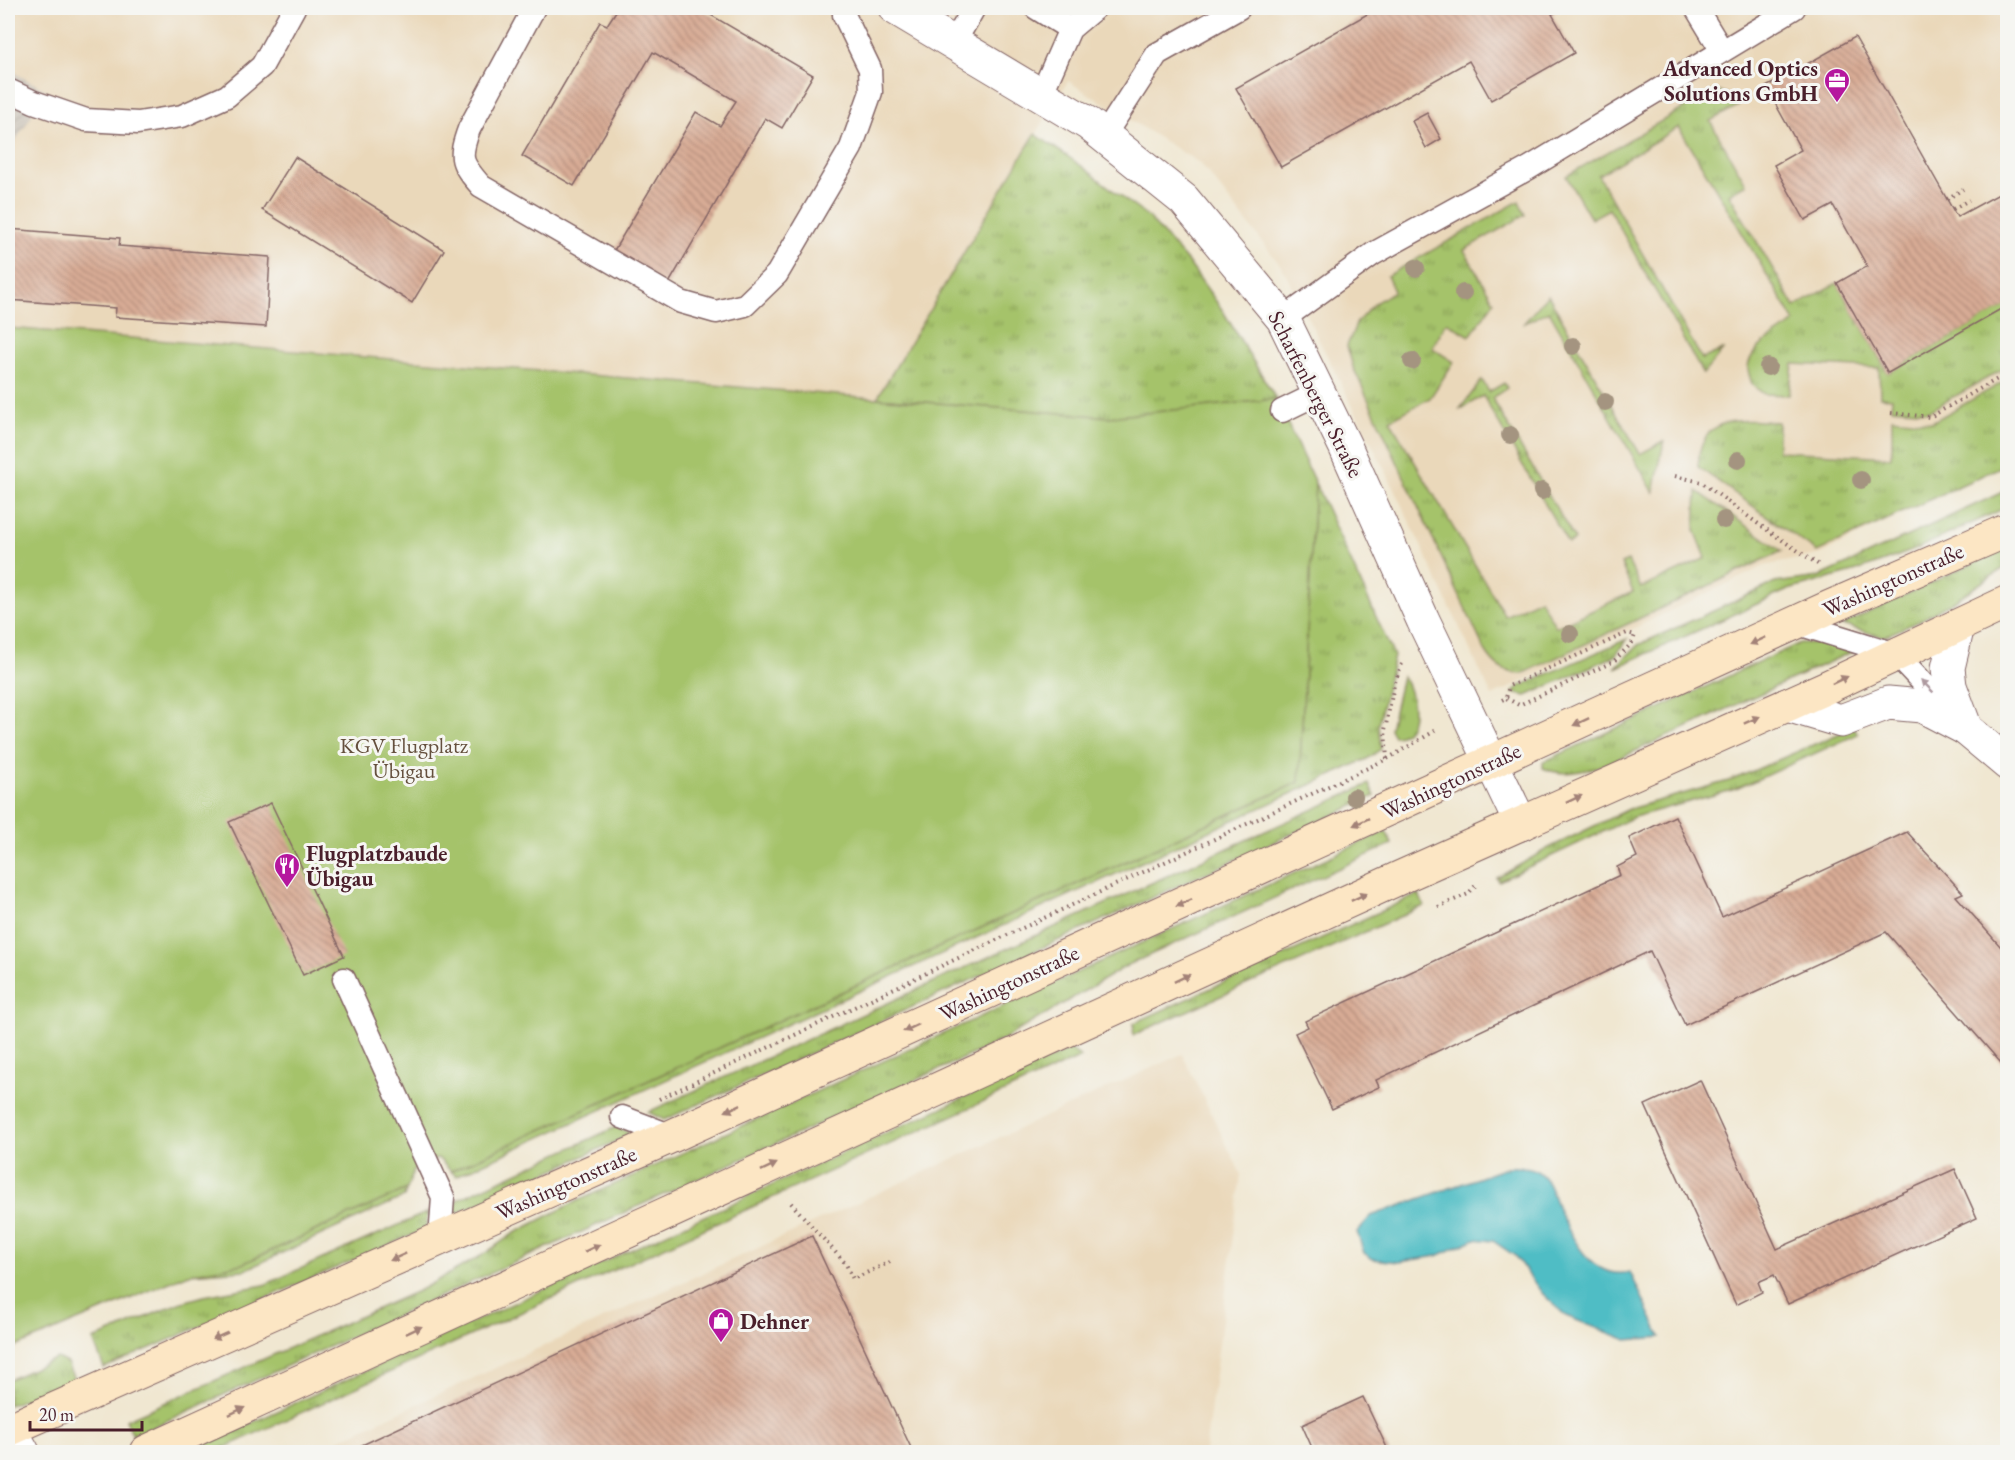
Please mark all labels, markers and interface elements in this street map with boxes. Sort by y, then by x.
place label: Advanced Optics Solutions GmbH [1662,54,1818,108]
office icon: Advanced Optics Solutions GmbH [1822,66,1852,104]
street label: Scharfenberger Straße [1261,306,1371,483]
street label: Washingtonstraße [1818,536,1968,624]
one-way arrow [1749,636,1766,645]
one-way arrow [1832,676,1849,685]
one-way arrow [1920,679,1934,693]
one-way arrow [1743,715,1761,724]
one-way arrow [1572,718,1589,727]
park label: KGV Flugplatz Übigau [340,731,469,785]
street label: Washingtonstraße [1376,736,1526,826]
one-way arrow [1565,795,1582,804]
one-way arrow [1352,818,1370,828]
place label: Flugplatzbaude Übigau [306,839,447,893]
restaurant icon: Flugplatzbaude Übigau [272,851,302,889]
one-way arrow [1350,892,1367,901]
one-way arrow [1174,898,1192,908]
street label: Washingtonstraße [934,938,1084,1028]
one-way arrow [1173,974,1190,983]
one-way arrow [902,1023,919,1032]
one-way arrow [725,1104,742,1113]
street label: Washingtonstraße [491,1139,641,1227]
one-way arrow [760,1163,777,1172]
one-way arrow [583,1244,600,1253]
one-way arrow [389,1253,407,1262]
shop icon: Dehner [706,1306,736,1344]
place label: Dehner [740,1307,810,1336]
one-way arrow [406,1325,423,1334]
one-way arrow [210,1331,228,1341]
scale bar [30,1394,142,1432]
text: 20 m [39,1403,74,1426]
one-way arrow [228,1406,245,1415]

